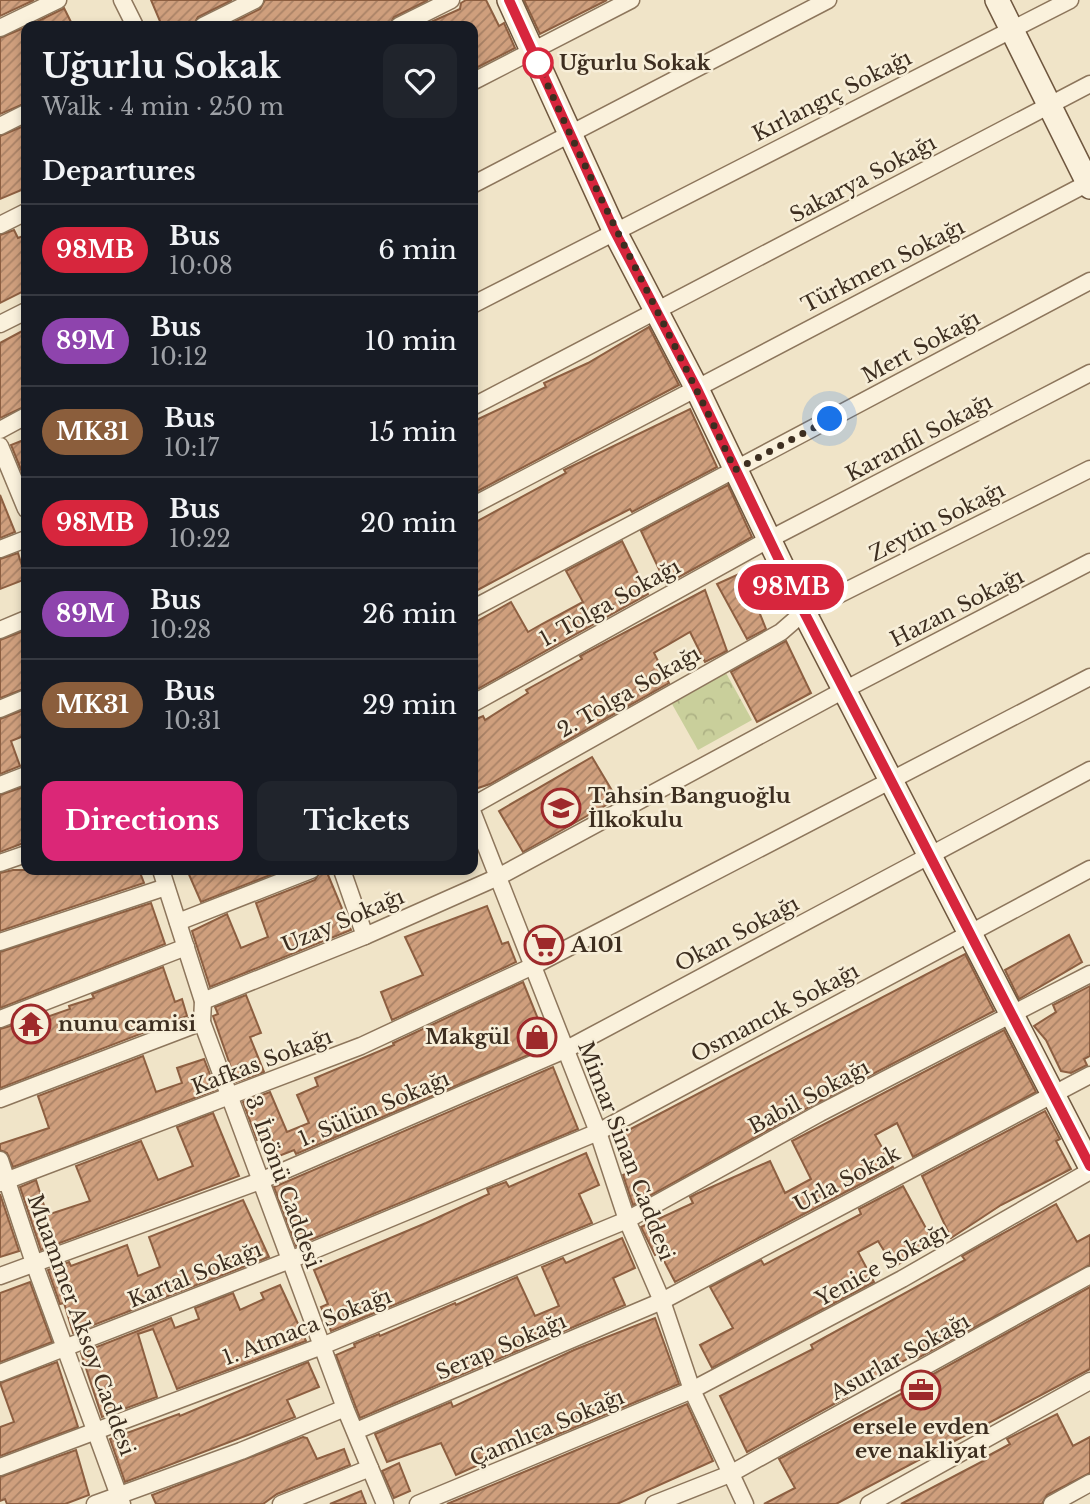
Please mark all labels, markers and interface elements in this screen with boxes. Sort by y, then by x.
button: heart [383,44,457,118]
street label: Kırlangıç Sokağı [748,45,916,147]
text: Uğurlu Sokak [42,46,280,87]
marker: Uğurlu Sokak [523,48,553,78]
place label: Uğurlu Sokak [559,50,712,76]
text: Walk · 4 min · 250 m [42,93,284,121]
street label: Sakarya Sokağı [785,129,941,229]
text: Departures [42,155,196,187]
street label: Türkmen Sokağı [797,214,969,318]
text: Bus [169,220,220,252]
text: 6 min [378,234,457,266]
text: 98MB [56,235,134,264]
text: 10:08 [169,252,233,280]
street label: Mert Sokağı [858,305,984,389]
text: Bus [150,311,201,343]
text: 10 min [365,325,457,357]
text: 89M [56,326,115,355]
text: 10:12 [150,343,208,371]
street label: Karanfil Sokağı [841,388,997,488]
your location [812,401,847,436]
text: Bus [164,402,215,434]
text: 15 min [368,416,457,448]
text: MK31 [56,417,129,446]
text: 10:17 [164,434,219,462]
street label: Zeytin Sokağı [865,477,1009,567]
text: Bus [169,493,220,525]
text: 20 min [360,507,457,539]
text: 98MB [56,508,134,537]
text: 10:22 [169,525,231,553]
street label: 1. Tolga Sokağı [535,554,685,652]
street label: Hazan Sokağı [886,563,1028,653]
line badge: 98MB [742,564,840,610]
text: 98MB [752,572,830,601]
text: Bus [150,584,201,616]
text: 26 min [362,598,457,630]
text: 89M [56,599,115,628]
text: 10:28 [150,616,211,644]
street label: 2. Tolga Sokağı [553,641,705,743]
text: Bus [164,675,215,707]
text: 29 min [362,689,457,721]
text: MK31 [56,690,129,719]
text: 10:31 [164,707,222,735]
button: Directions [42,781,243,861]
button: Tickets [257,781,457,861]
place label: Tahsin Banguoğlu İlkokulu [588,783,791,833]
school or university icon: Tahsin Banguoğlu İlkokulu [540,787,582,829]
street label: Uzay Sokağı [278,884,408,958]
street label: Okan Sokağı [671,891,803,977]
supermarket icon: A101 [523,924,565,966]
place label: A101 [570,932,623,958]
street label: Osmancık Sokağı [687,958,863,1068]
temple icon: nunu camisi [10,1003,52,1045]
place label: nunu camisi [58,1011,196,1037]
shop icon: Makgül [516,1016,558,1058]
street label: Kafkas Sokağı [188,1023,336,1101]
place label: Makgül [425,1024,511,1050]
street label: Mimar Sinan Caddesi [572,1038,680,1264]
street label: Babil Sokağı [744,1054,874,1140]
street label: 1. Sülün Sokağı [295,1065,453,1153]
street label: 3. İnönü Caddesi [240,1092,326,1272]
street label: Urla Sokak [789,1140,905,1218]
street label: Muammer Aksoy Caddesi [22,1191,140,1459]
street label: Yenice Sokağı [810,1218,953,1313]
street label: Kartal Sokağı [124,1236,266,1314]
street label: 1. Atmaca Sokağı [219,1283,395,1371]
street label: Serap Sokağı [432,1308,570,1386]
street label: Asurlar Sokağı [825,1308,974,1407]
office icon: ersele evden eve nakliyat [900,1369,942,1411]
street label: Çamlıca Sokağı [466,1384,628,1472]
place label: ersele evden eve nakliyat [853,1414,989,1464]

